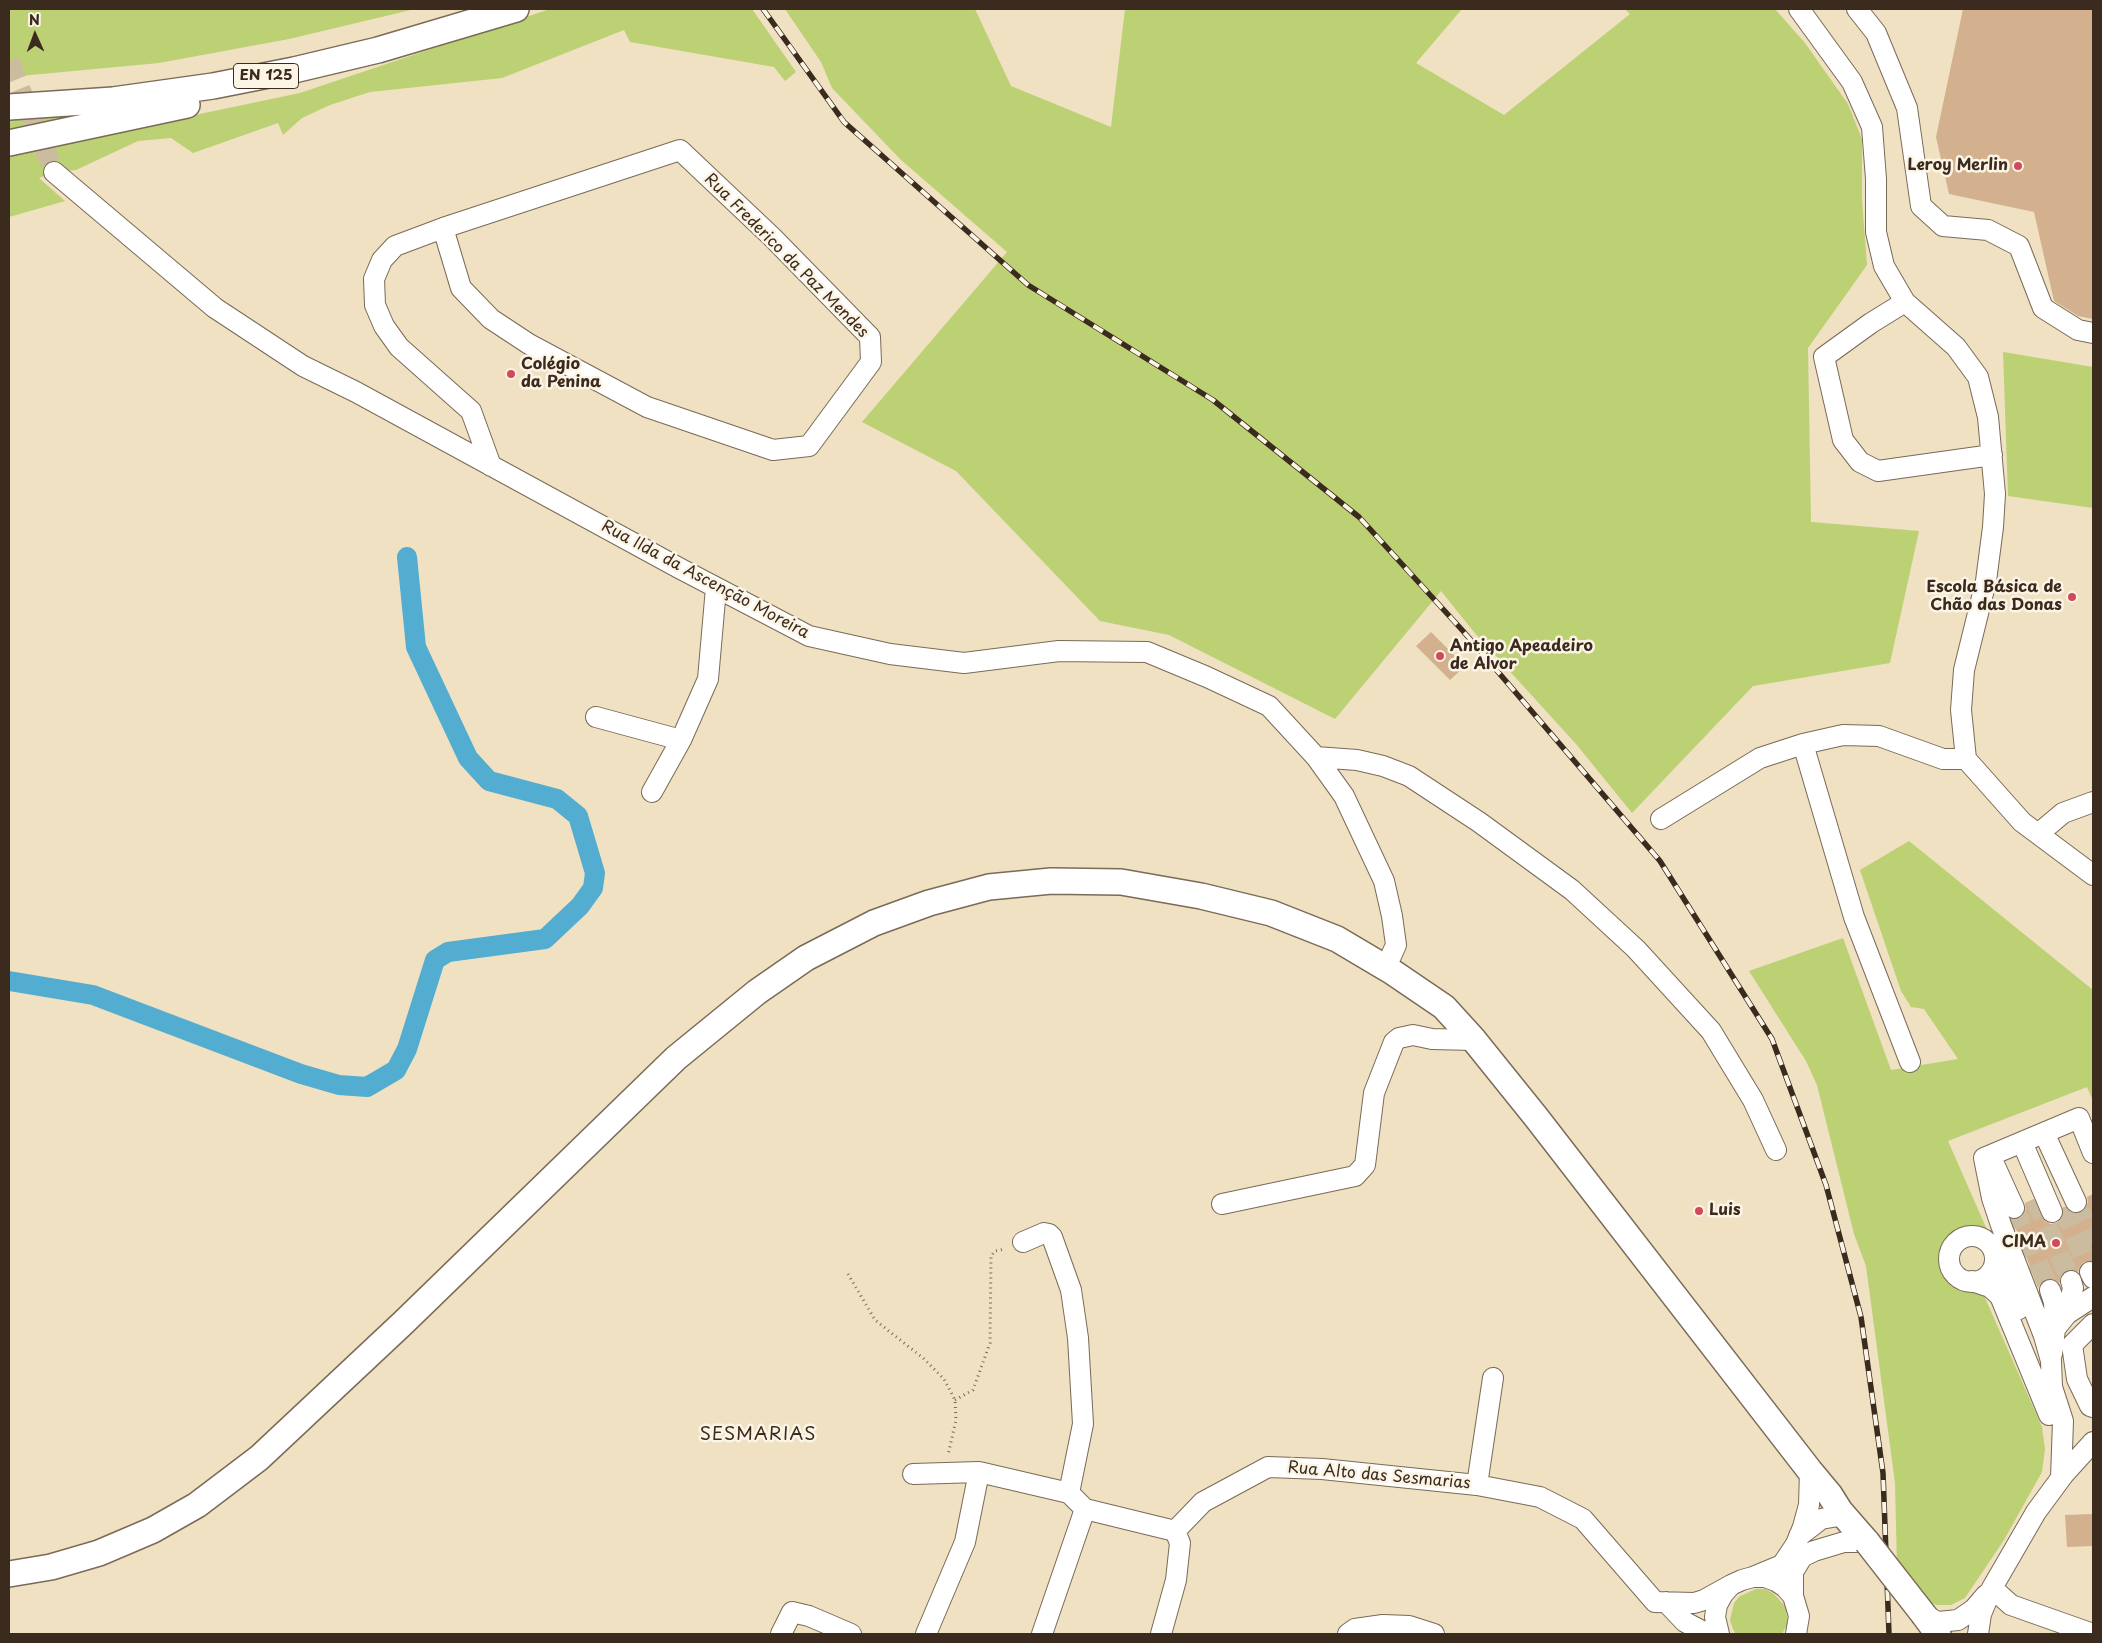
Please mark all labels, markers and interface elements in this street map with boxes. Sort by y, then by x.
text: N [29,9,40,30]
north arrow [10,10,60,60]
road number: EN 125 [234,64,298,88]
place label: Leroy Merlin [1908,156,2008,176]
marker: Leroy Merlin [2012,160,2024,172]
street label: Rua Frederico da Paz Mendes [700,170,872,342]
place label: Colégio da Penina [521,355,601,393]
marker: Colégio da Penina [505,368,517,380]
street label: Rua Ilda da Ascenção Moreira [598,517,812,643]
place label: Escola Básica de Chão das Donas [1927,578,2062,616]
marker: Escola Básica de Chão das Donas [2066,591,2078,603]
place label: Antigo Apeadeiro de Alvor [1450,637,1593,675]
marker: Antigo Apeadeiro de Alvor [1434,650,1446,662]
place label: Luis [1709,1201,1741,1221]
marker: Luis [1693,1205,1705,1217]
place label: CIMA [2002,1233,2046,1253]
marker: CIMA [2050,1237,2062,1249]
district label: SESMARIAS [699,1424,817,1446]
street label: Rua Alto das Sesmarias [1287,1458,1471,1494]

